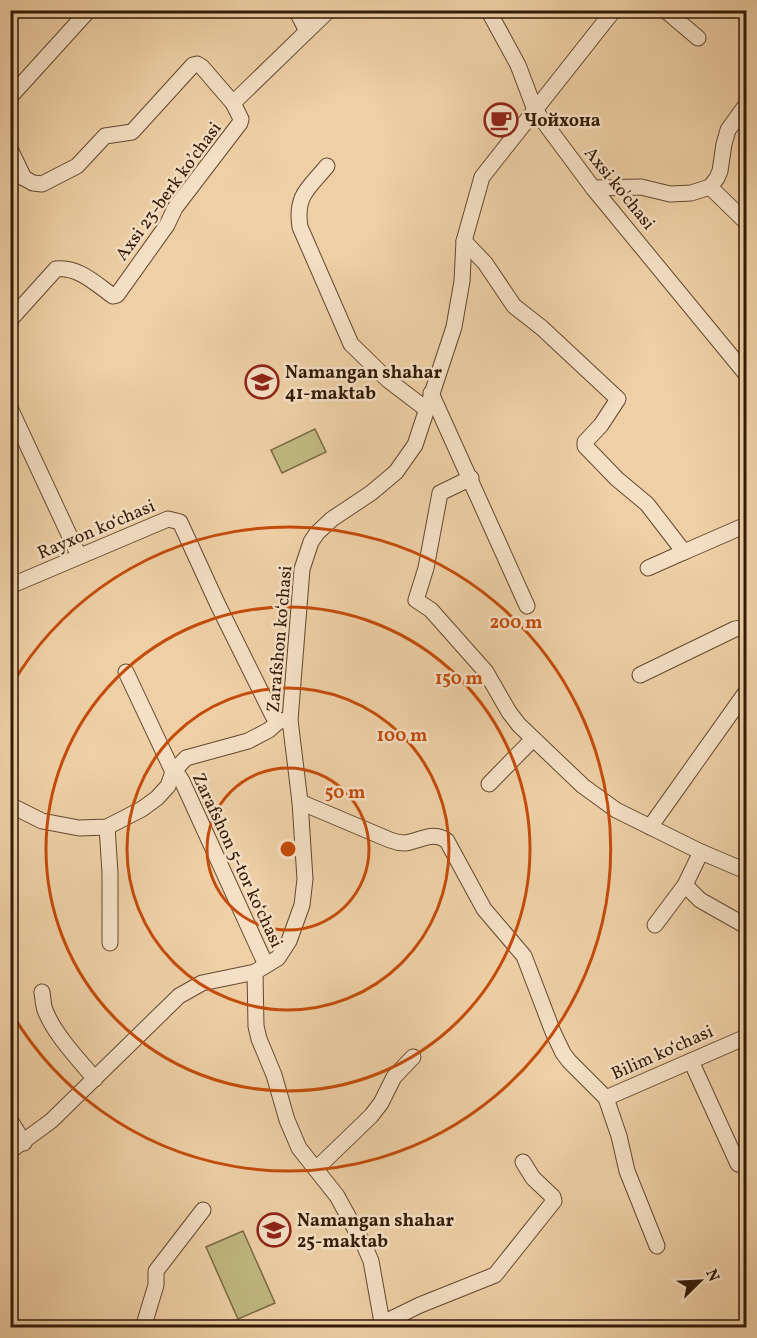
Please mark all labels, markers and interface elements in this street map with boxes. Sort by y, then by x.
cafe icon: Чойхона [483,102,519,138]
place label: Чойхона [524,109,601,134]
street label: Аxsi 23-berk koʼchasi [110,117,228,266]
street label: Axsi ko'chasi [578,142,660,236]
place label: Namangan shahar 41-maktab [285,361,443,407]
school or university icon: Namangan shahar 41-maktab [244,364,280,400]
street label: Rayxon koʻchasi [34,494,159,566]
street label: Zarafshon koʻchasi [262,565,299,714]
text: 200 m [490,611,542,636]
text: 150 m [435,667,483,692]
text: 100 m [377,724,427,749]
street label: Zarafshon 5-tor koʻchasi [185,769,288,952]
text: 50 m [325,781,365,806]
centre of rings [278,839,298,859]
street label: Bilim koʻchasi [608,1020,718,1087]
place label: Namangan shahar 25-maktab [297,1209,455,1255]
school or university icon: Namangan shahar 25-maktab [256,1212,292,1248]
north arrow [670,1251,730,1311]
text: N [699,1266,724,1286]

